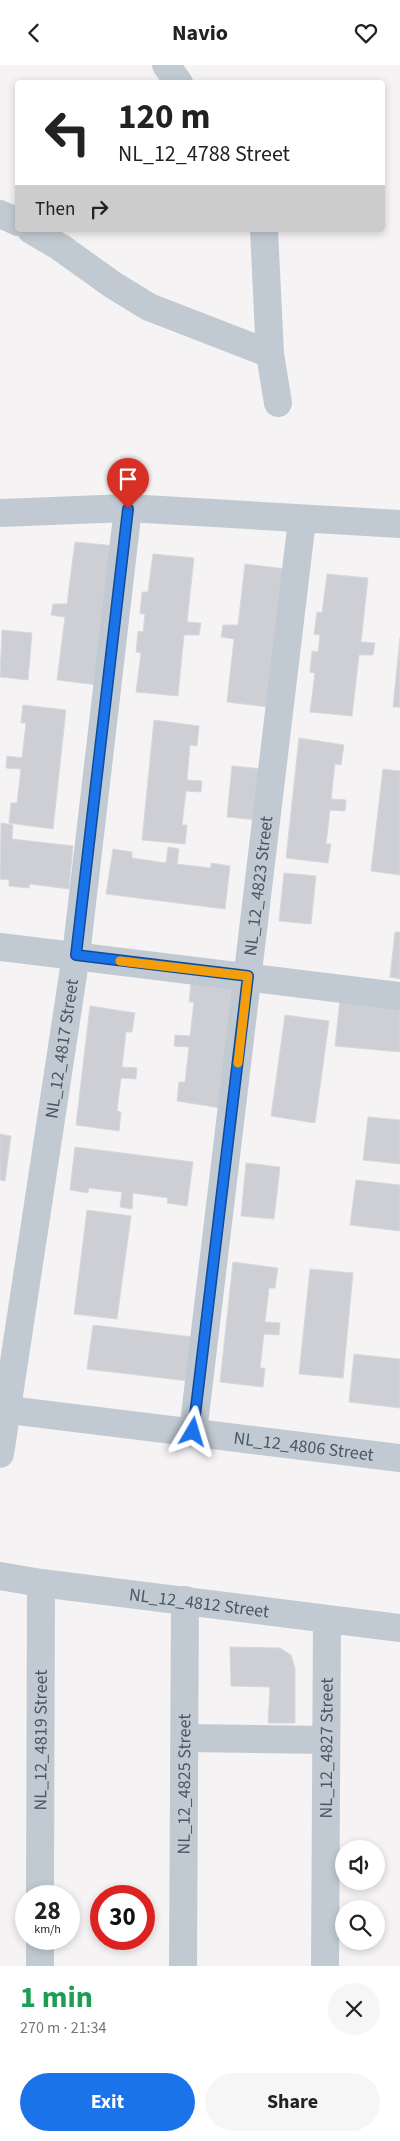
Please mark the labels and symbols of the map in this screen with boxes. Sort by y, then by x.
pin [107,458,149,509]
street label: NL_12_4823 Street [237,814,279,957]
street label: NL_12_4817 Street [39,977,85,1120]
position arrow [166,1405,218,1457]
street label: NL_12_4806 Street [232,1425,375,1467]
street label: NL_12_4812 Street [128,1582,271,1624]
street label: NL_12_4819 Street [28,1670,53,1810]
street label: NL_12_4827 Street [313,1677,339,1819]
street label: NL_12_4825 Street [171,1713,197,1855]
speed limit sign: 30 [90,1885,155,1950]

